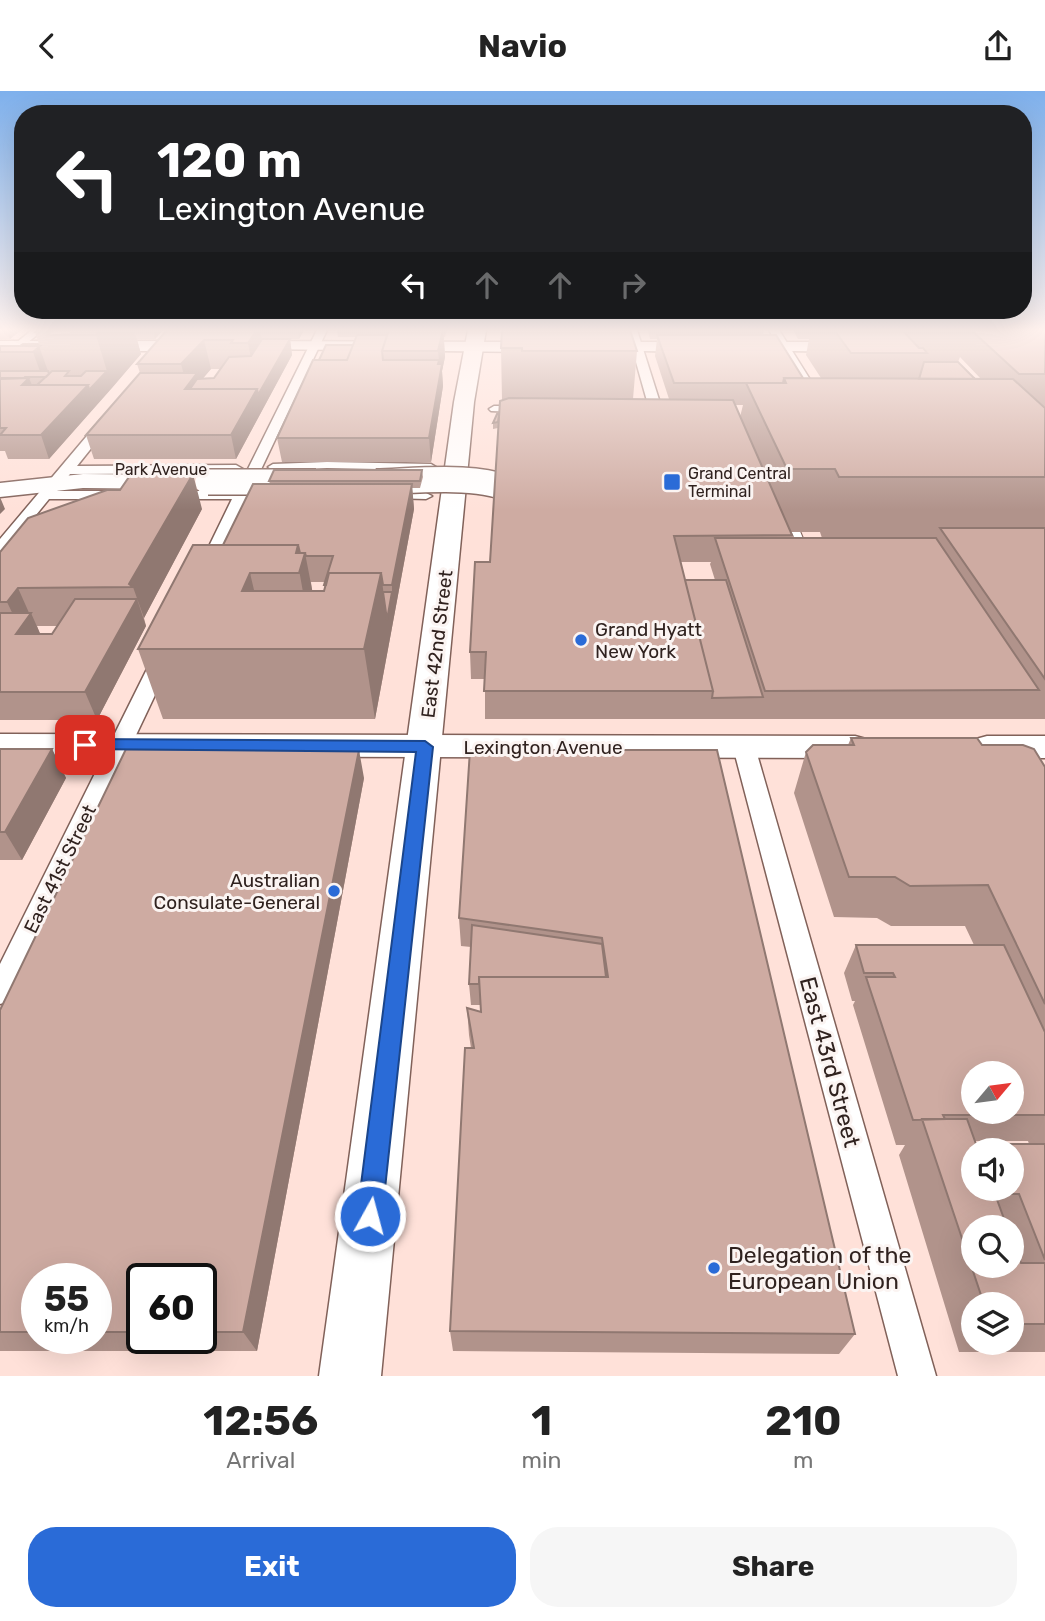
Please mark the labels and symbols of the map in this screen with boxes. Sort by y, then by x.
street label: Park Avenue [115,460,207,479]
place label: Grand Central Terminal [688,464,791,501]
marker: Grand Central Terminal [662,472,682,492]
street label: East 42nd Street [416,568,458,719]
place label: Grand Hyatt New York [595,618,702,663]
marker: Grand Hyatt New York [573,632,589,648]
pin [55,715,115,775]
street label: Lexington Avenue [463,736,623,759]
street label: East 41st Street [19,801,101,937]
place label: Australian Consulate-General [154,869,320,914]
marker: Australian Consulate-General [326,883,342,899]
street label: East 43rd Street [794,974,866,1150]
north arrow [961,1061,1024,1123]
position arrow [333,1179,407,1253]
place label: Delegation of the European Union [728,1241,911,1295]
marker: Delegation of the European Union [706,1260,722,1276]
speed limit sign: 60 [126,1263,217,1354]

